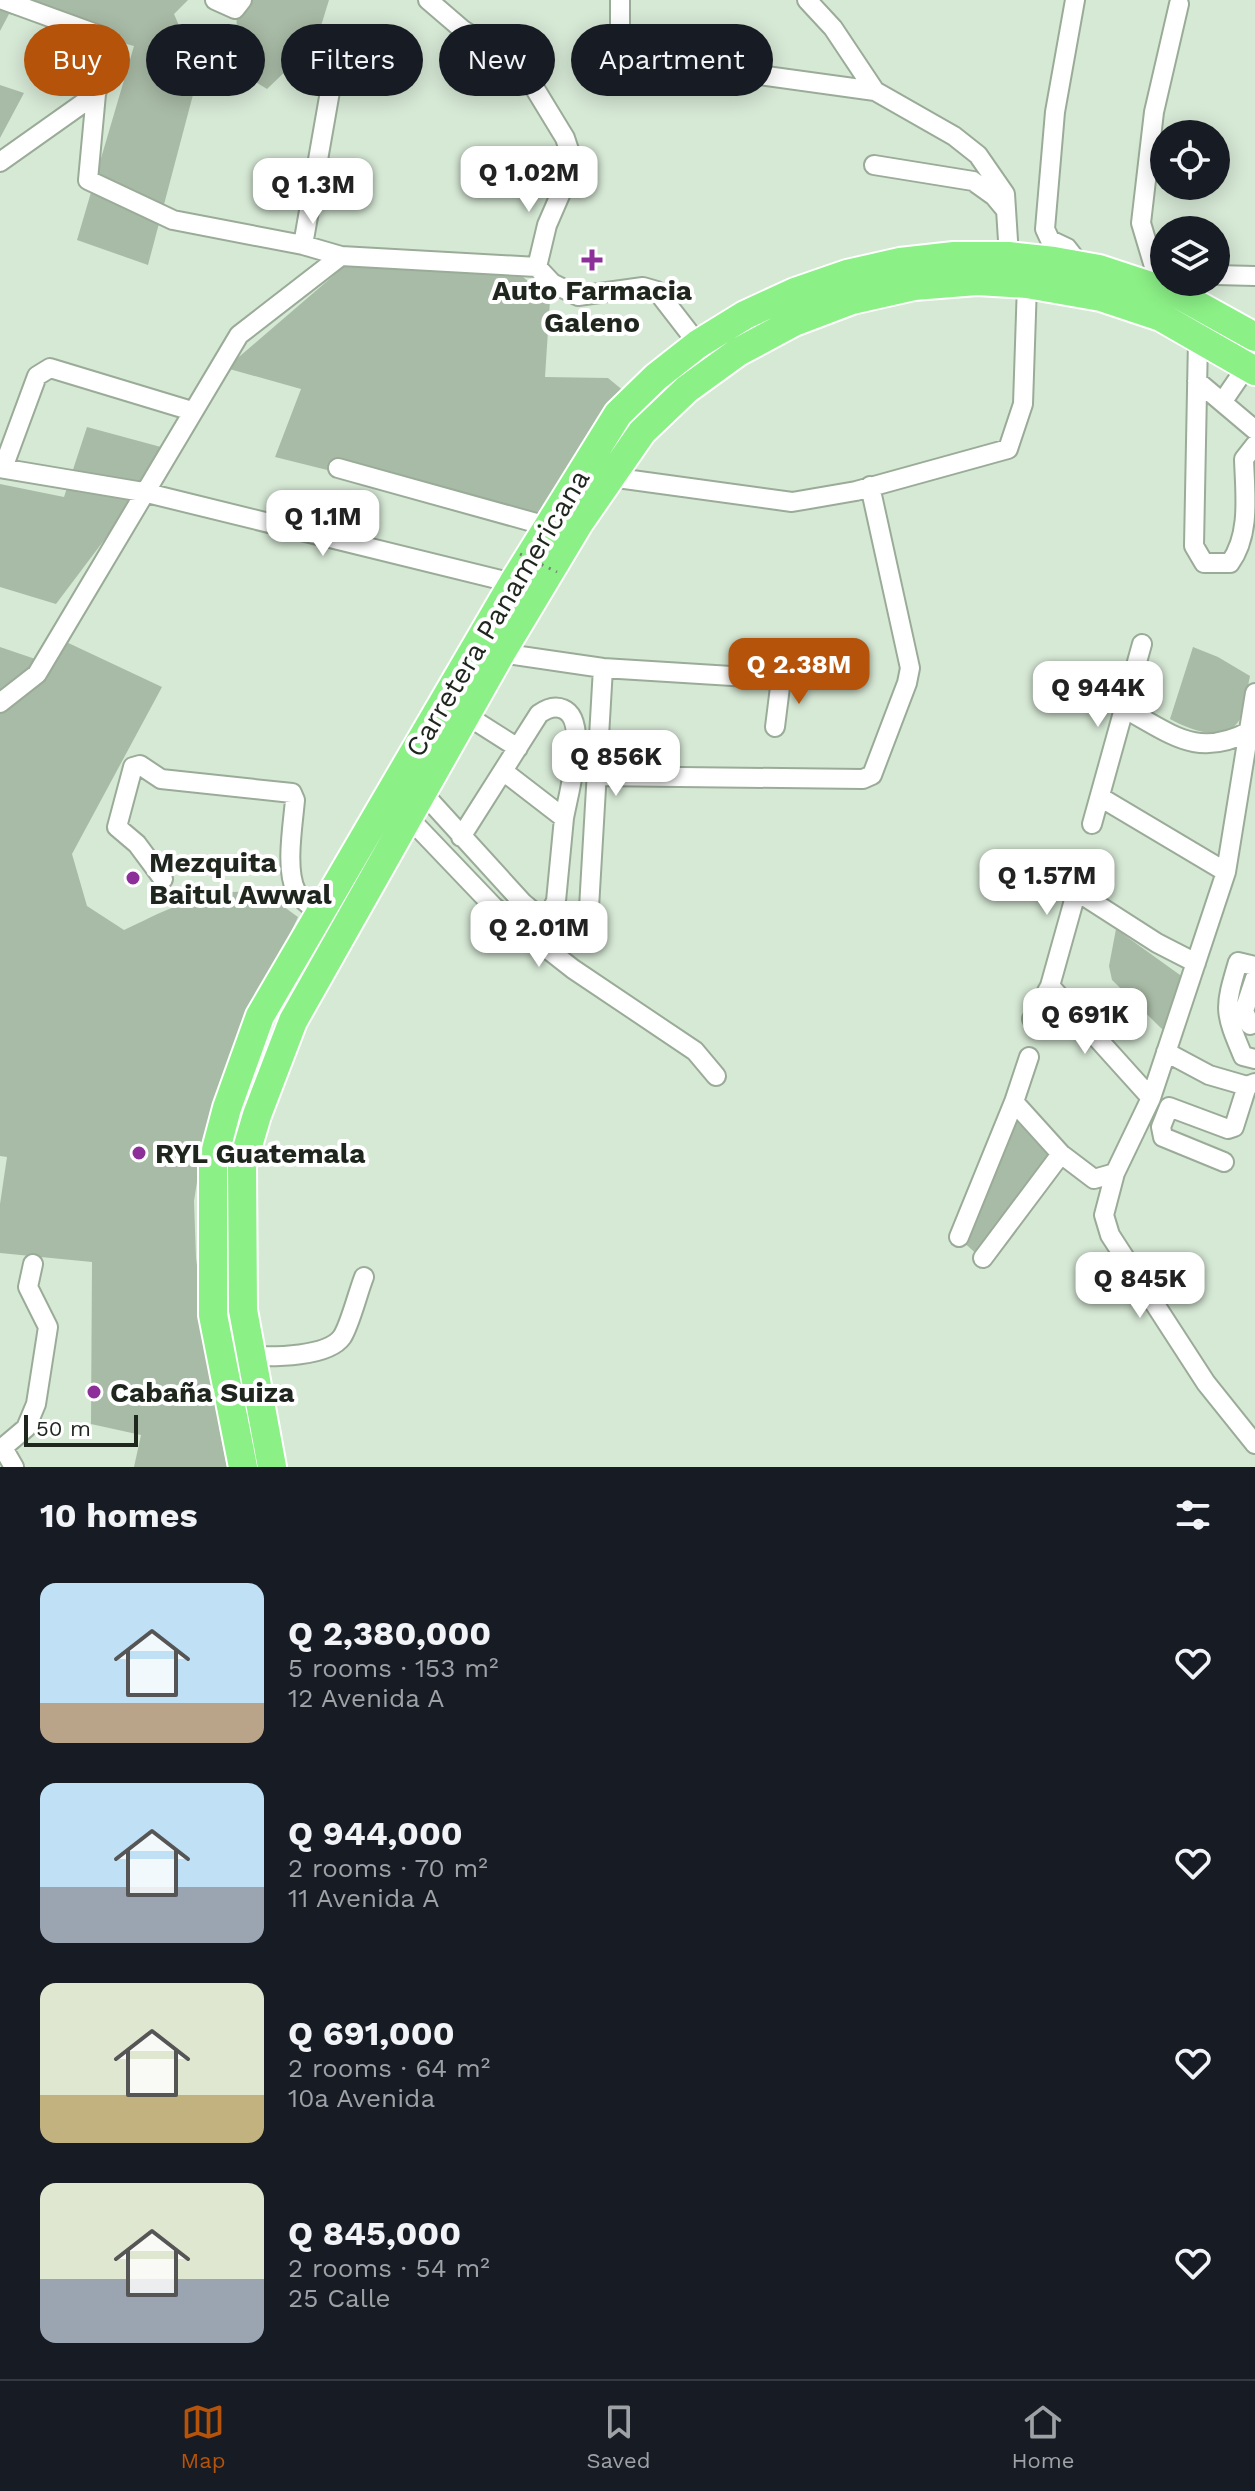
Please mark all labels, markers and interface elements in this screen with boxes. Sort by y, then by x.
chip: Buy [24,24,130,96]
chip: Rent [146,24,265,96]
chip: Filters [281,24,423,96]
chip: New [439,24,555,96]
chip: Apartment [571,24,773,96]
map controls [1150,120,1230,296]
button: locate [1150,120,1230,200]
pin: Q 1.02M [455,146,603,214]
text: Q 1.02M [479,157,579,187]
pin: Q 1.3M [248,158,378,226]
text: Q 1.3M [271,169,355,199]
button: layers [1150,216,1230,296]
marker: Auto Farmacia Galeno [583,251,601,269]
place label: Auto Farmacia Galeno [492,274,693,339]
street label: Carretera Panamericana [398,463,596,763]
pin: Q 1.1M [258,490,388,558]
text: Q 1.1M [284,501,362,531]
pin: Q 2.38M [725,638,873,706]
text: Q 2.38M [746,649,852,679]
pin: Q 944K [1033,661,1163,729]
text: Q 944K [1051,672,1145,702]
pin: Q 856K [551,730,681,798]
text: Q 856K [570,741,662,771]
place label: Mezquita Baitul Awwal [149,846,333,911]
pin: Q 1.57M [973,849,1121,917]
text: Q 1.57M [998,860,1096,890]
marker: Mezquita Baitul Awwal [124,869,142,887]
pin: Q 2.01M [465,901,613,969]
text: Q 2.01M [489,912,590,942]
pin: Q 691K [1020,988,1150,1056]
text: Q 691K [1041,999,1129,1029]
place label: RYL Guatemala [155,1137,366,1170]
marker: RYL Guatemala [130,1144,148,1162]
pin: Q 845K [1075,1252,1205,1320]
text: Q 845K [1094,1263,1186,1293]
place label: Cabaña Suiza [110,1376,295,1409]
marker: Cabaña Suiza [85,1383,103,1401]
scale bar [24,1411,138,1447]
text: 50 m [36,1416,91,1441]
icon: filters [1171,1493,1215,1537]
text: 10 homes [40,1495,198,1535]
text: Q 2,380,000 [288,1613,491,1653]
icon: home [104,1615,200,1711]
icon: heart [1171,1641,1215,1685]
text: 5 rooms · 153 m² [288,1653,499,1683]
text: 12 Avenida A [288,1683,444,1713]
text: Q 944,000 [288,1813,463,1853]
icon: home [104,1815,200,1911]
icon: heart [1171,1841,1215,1885]
text: 2 rooms · 70 m² [288,1853,488,1883]
text: 11 Avenida A [288,1883,439,1913]
text: Q 691,000 [288,2013,455,2053]
icon: home [104,2015,200,2111]
icon: heart [1171,2041,1215,2085]
text: 2 rooms · 64 m² [288,2053,490,2083]
text: 10a Avenida [288,2083,435,2113]
text: Q 845,000 [288,2213,461,2253]
icon: home [104,2215,200,2311]
icon: heart [1171,2241,1215,2285]
text: 2 rooms · 54 m² [288,2253,490,2283]
text: 25 Calle [288,2283,391,2313]
tab: Map [181,2400,225,2473]
tab: Saved [587,2400,650,2473]
tab: Home [1012,2400,1074,2473]

